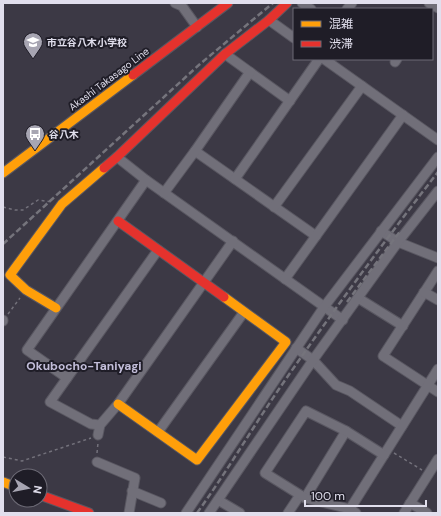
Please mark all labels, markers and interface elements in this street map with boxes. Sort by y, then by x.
legend [293,8,433,60]
text: 混雑 [329,16,353,32]
school or university icon: 市立谷八木小学校 [22,31,44,59]
place label: 市立谷八木小学校 [47,36,127,49]
text: 渋滞 [329,36,353,52]
street label: Akashi Takasago Line [66,44,152,113]
bus stop icon: 谷八木 [24,123,46,151]
place label: 谷八木 [49,128,79,141]
district label: Okubocho-Taniyagi [26,358,142,374]
north arrow [8,468,48,508]
scale bar [305,482,426,508]
text: N [30,485,45,495]
text: 100 m [311,488,345,504]

